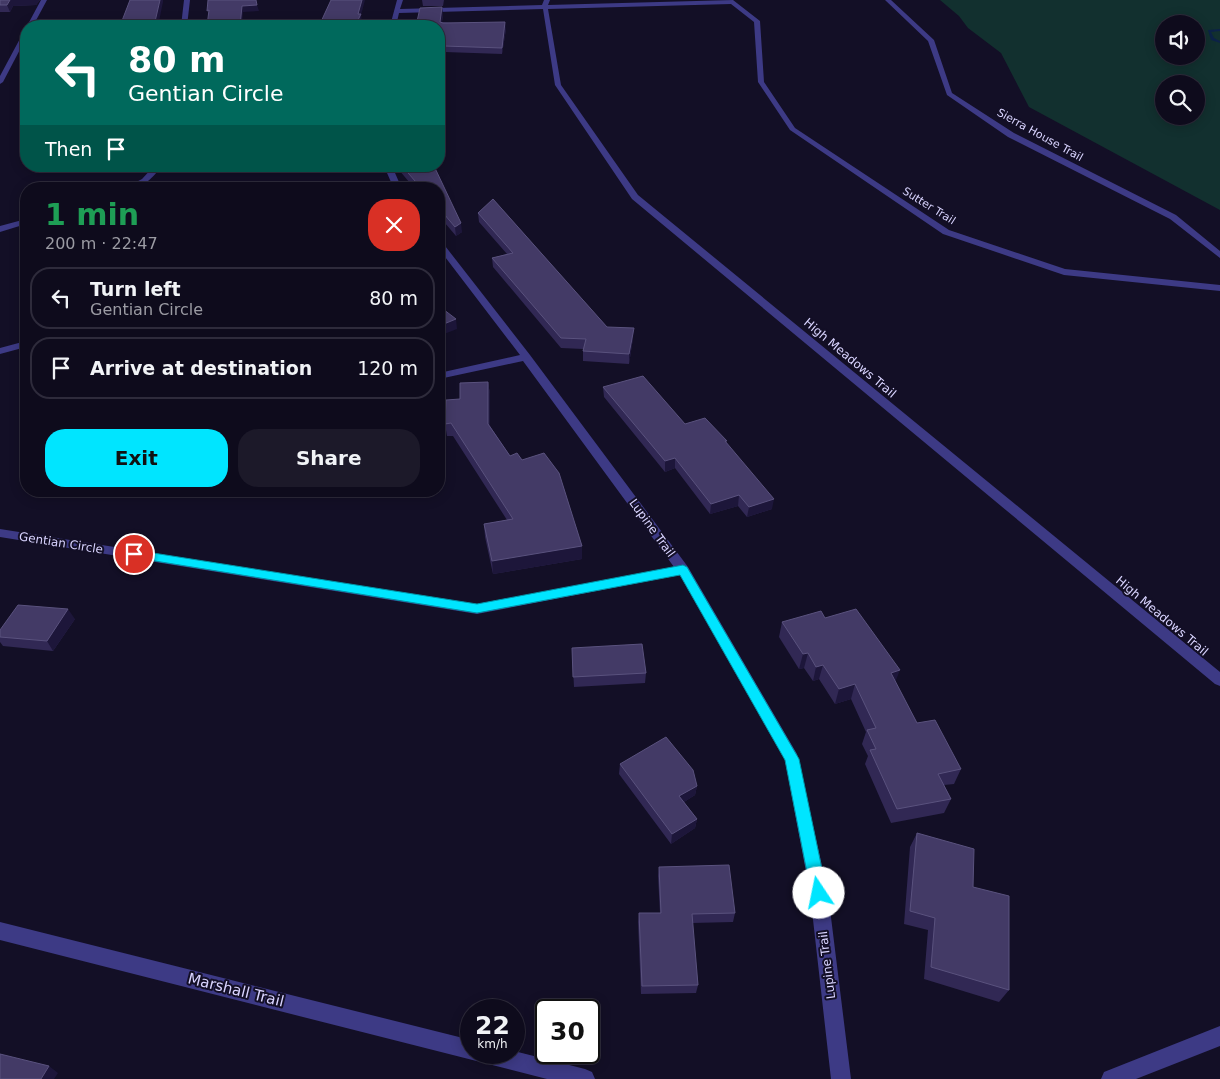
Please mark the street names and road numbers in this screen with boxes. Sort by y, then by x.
street label: Sierra House Trail [995,106,1085,164]
street label: Sutter Trail [900,185,958,227]
street label: High Meadows Trail [801,315,899,401]
street label: Lupine Trail [626,496,678,560]
street label: Gentian Circle [18,529,104,557]
street label: High Meadows Trail [1113,573,1211,659]
street label: Lupine Trail [816,930,838,1000]
street label: Marshall Trail [186,969,286,1011]

